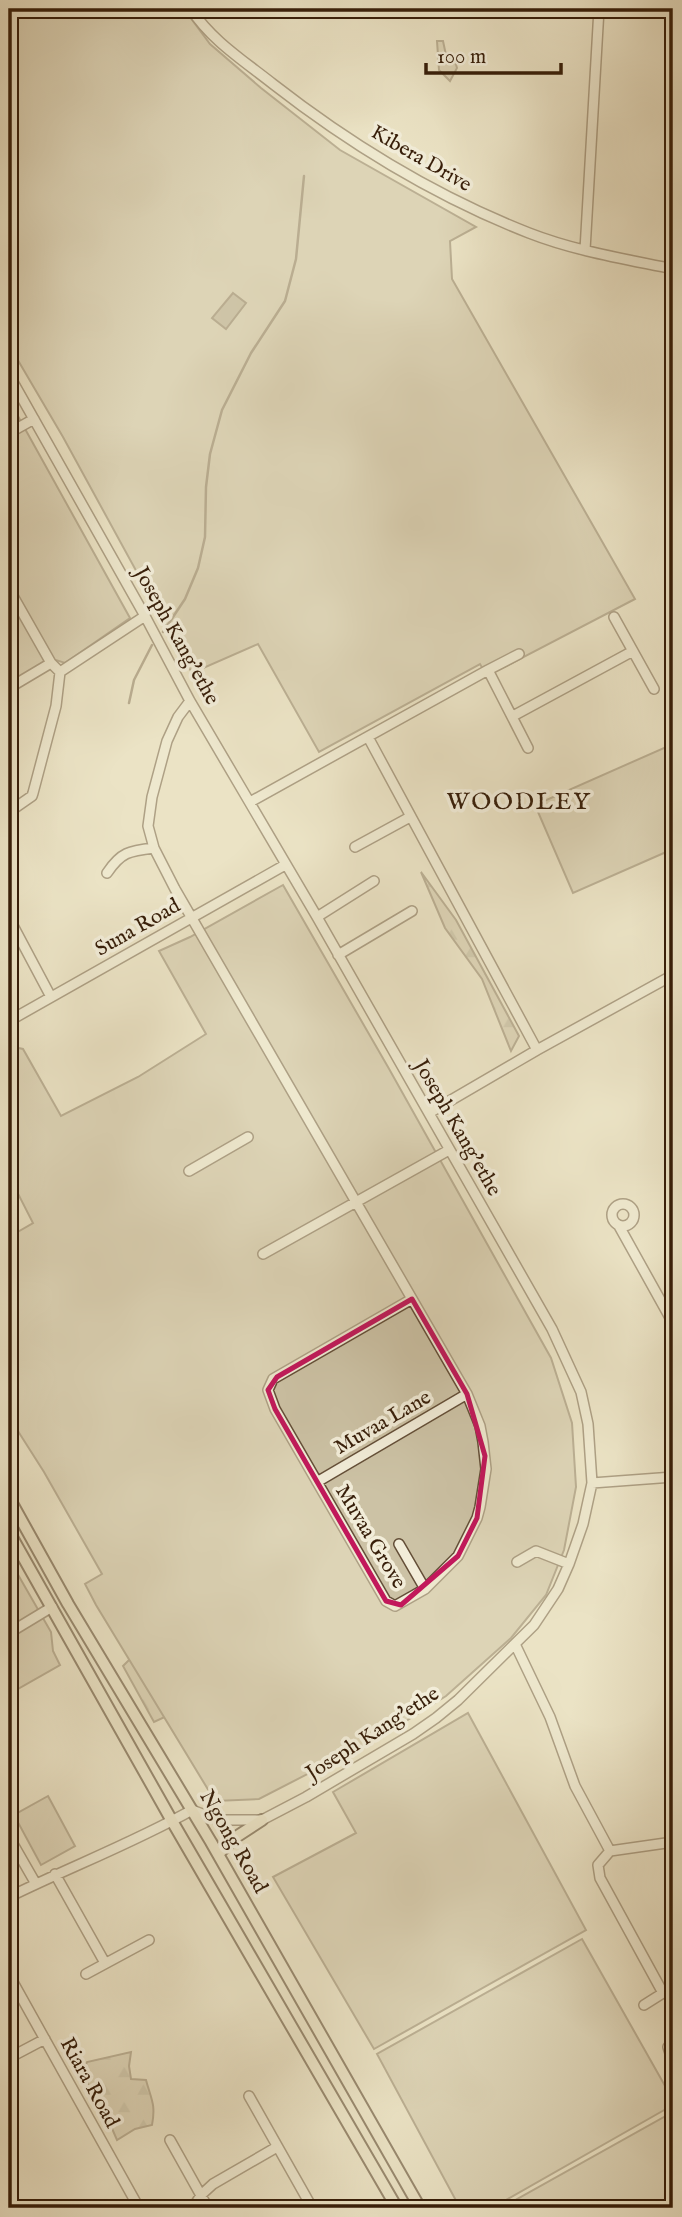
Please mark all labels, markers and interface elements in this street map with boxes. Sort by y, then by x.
scale bar [426,32,561,76]
text: 100 m [437,44,486,71]
street label: Kibera Drive [366,119,477,199]
street label: Joseph Kang'ethe [126,560,225,710]
district label: WOODLEY [447,787,591,818]
street label: Suna Road [91,892,186,963]
street label: Joseph Kang'ethe [406,1053,507,1202]
street label: Muvaa Lane [330,1384,436,1461]
street label: Muvaa Grove [328,1480,412,1594]
street label: Joseph Kang'ethe [300,1681,445,1788]
street label: Ngong Road [193,1786,274,1899]
street label: Riara Road [53,2033,125,2134]

